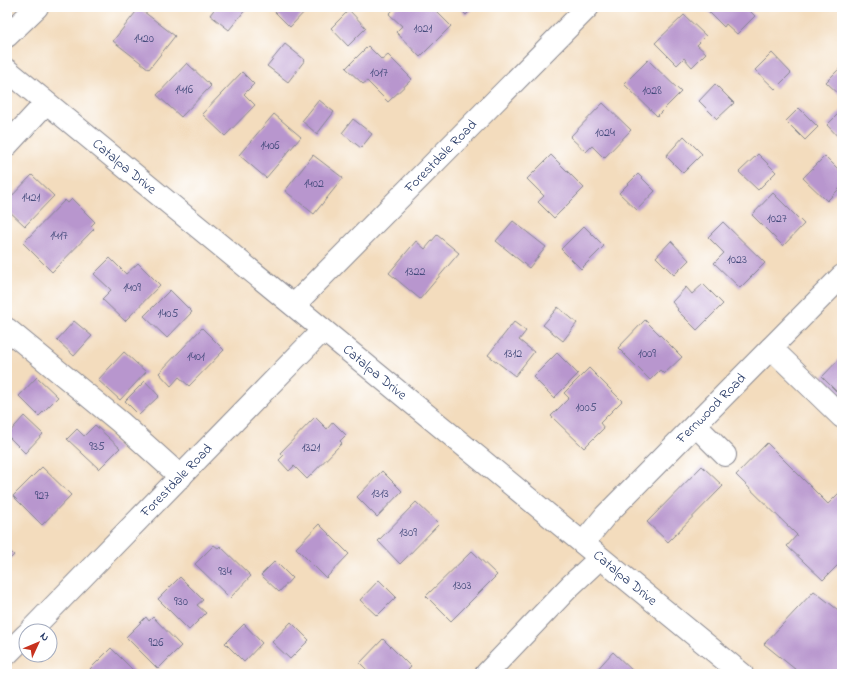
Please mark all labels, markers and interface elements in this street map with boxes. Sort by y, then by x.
house number: 1021 [414,20,433,38]
house number: 1420 [134,30,154,48]
house number: 1017 [370,64,388,82]
house number: 1416 [175,81,194,99]
house number: 1028 [642,82,662,100]
street label: Forestdale Road [399,115,482,198]
house number: 1024 [595,124,615,142]
street label: Catalpa Drive [88,134,162,200]
house number: 1406 [260,137,280,155]
house number: 1402 [304,175,324,193]
house number: 1421 [22,189,40,207]
house number: 1027 [767,210,787,228]
house number: 1417 [50,227,68,245]
house number: 1023 [727,251,747,269]
house number: 1322 [405,263,425,281]
house number: 1409 [123,279,141,297]
house number: 1405 [158,305,179,323]
street label: Catalpa Drive [338,339,412,405]
house number: 1312 [504,345,522,363]
house number: 1009 [638,345,656,363]
house number: 1401 [187,348,205,366]
street label: Fernwood Road [671,368,751,449]
house number: 1005 [575,399,597,417]
house number: 935 [89,438,105,456]
street label: Forestdale Road [135,439,217,523]
house number: 1321 [302,439,320,457]
house number: 1313 [371,485,389,503]
house number: 927 [35,487,49,505]
house number: 1309 [399,524,417,542]
street label: Catalpa Drive [588,545,662,611]
house number: 934 [218,563,232,581]
house number: 1303 [453,577,471,595]
house number: 930 [174,593,188,611]
north arrow [18,623,58,663]
text: N [36,629,53,645]
house number: 926 [149,634,164,652]

